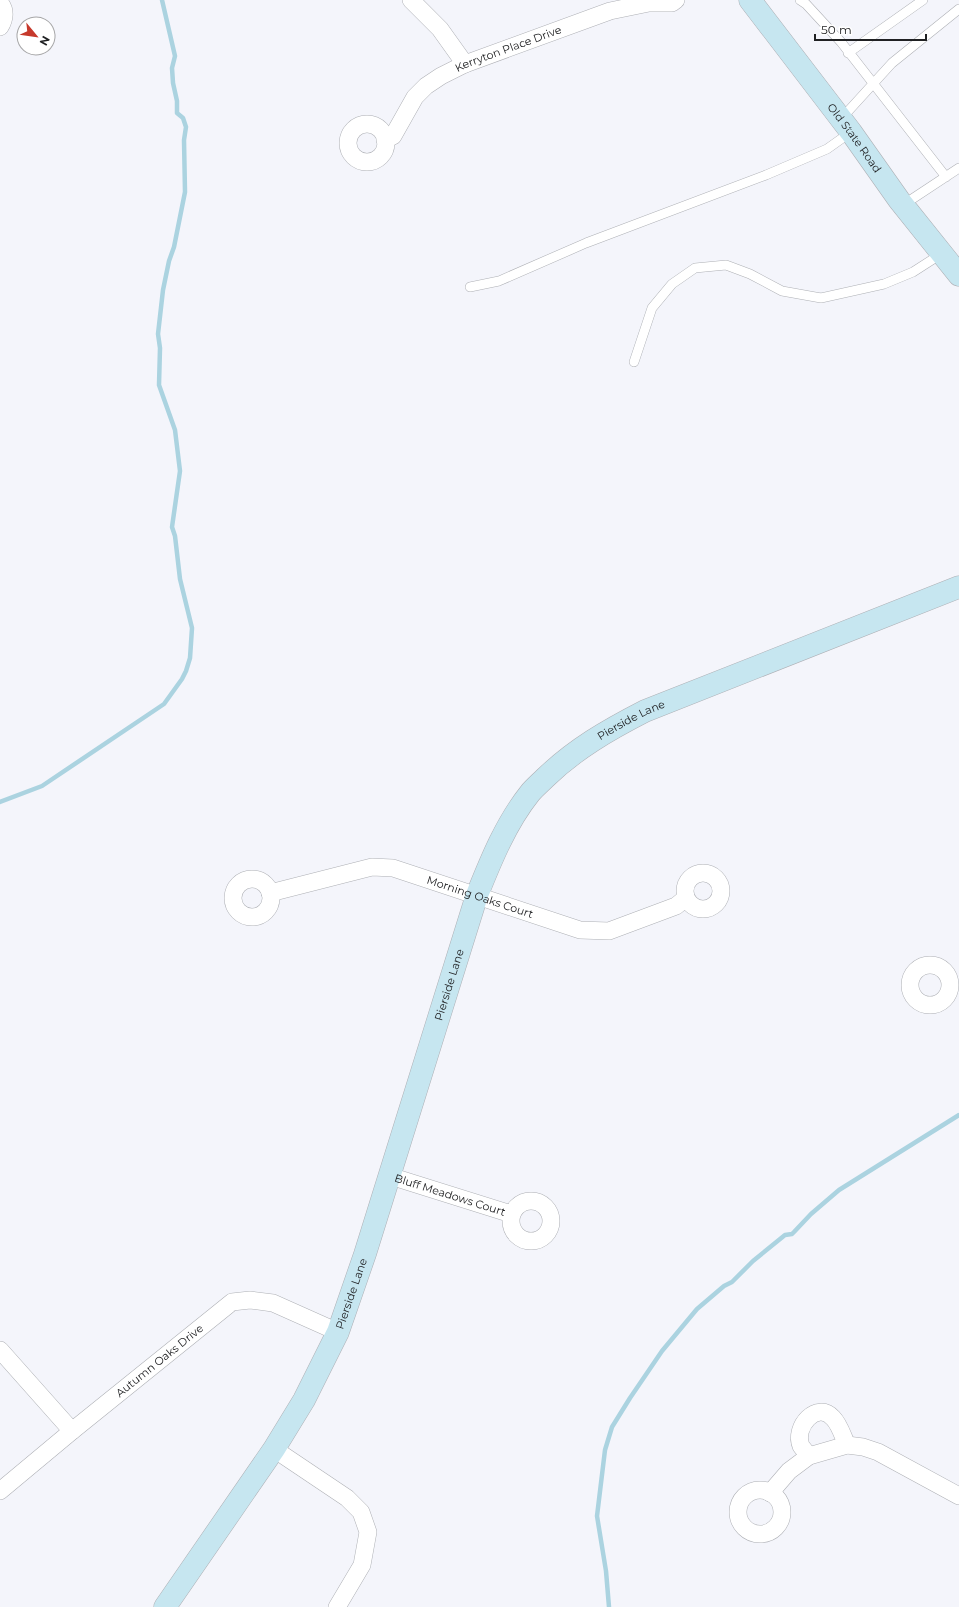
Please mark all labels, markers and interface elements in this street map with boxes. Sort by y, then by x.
north arrow [16,16,56,56]
scale bar [815,16,926,42]
street label: Kerryton Place Drive [453,22,564,75]
text: 50 m [821,22,852,37]
text: N [36,34,53,48]
street label: Old State Road [824,100,884,175]
street label: Pierside Lane [594,697,667,743]
street label: Morning Oaks Court [425,873,536,921]
street label: Pierside Lane [431,947,467,1022]
street label: Bluff Meadows Court [393,1171,508,1219]
street label: Pierside Lane [332,1256,370,1331]
street label: Autumn Oaks Drive [113,1321,206,1400]

